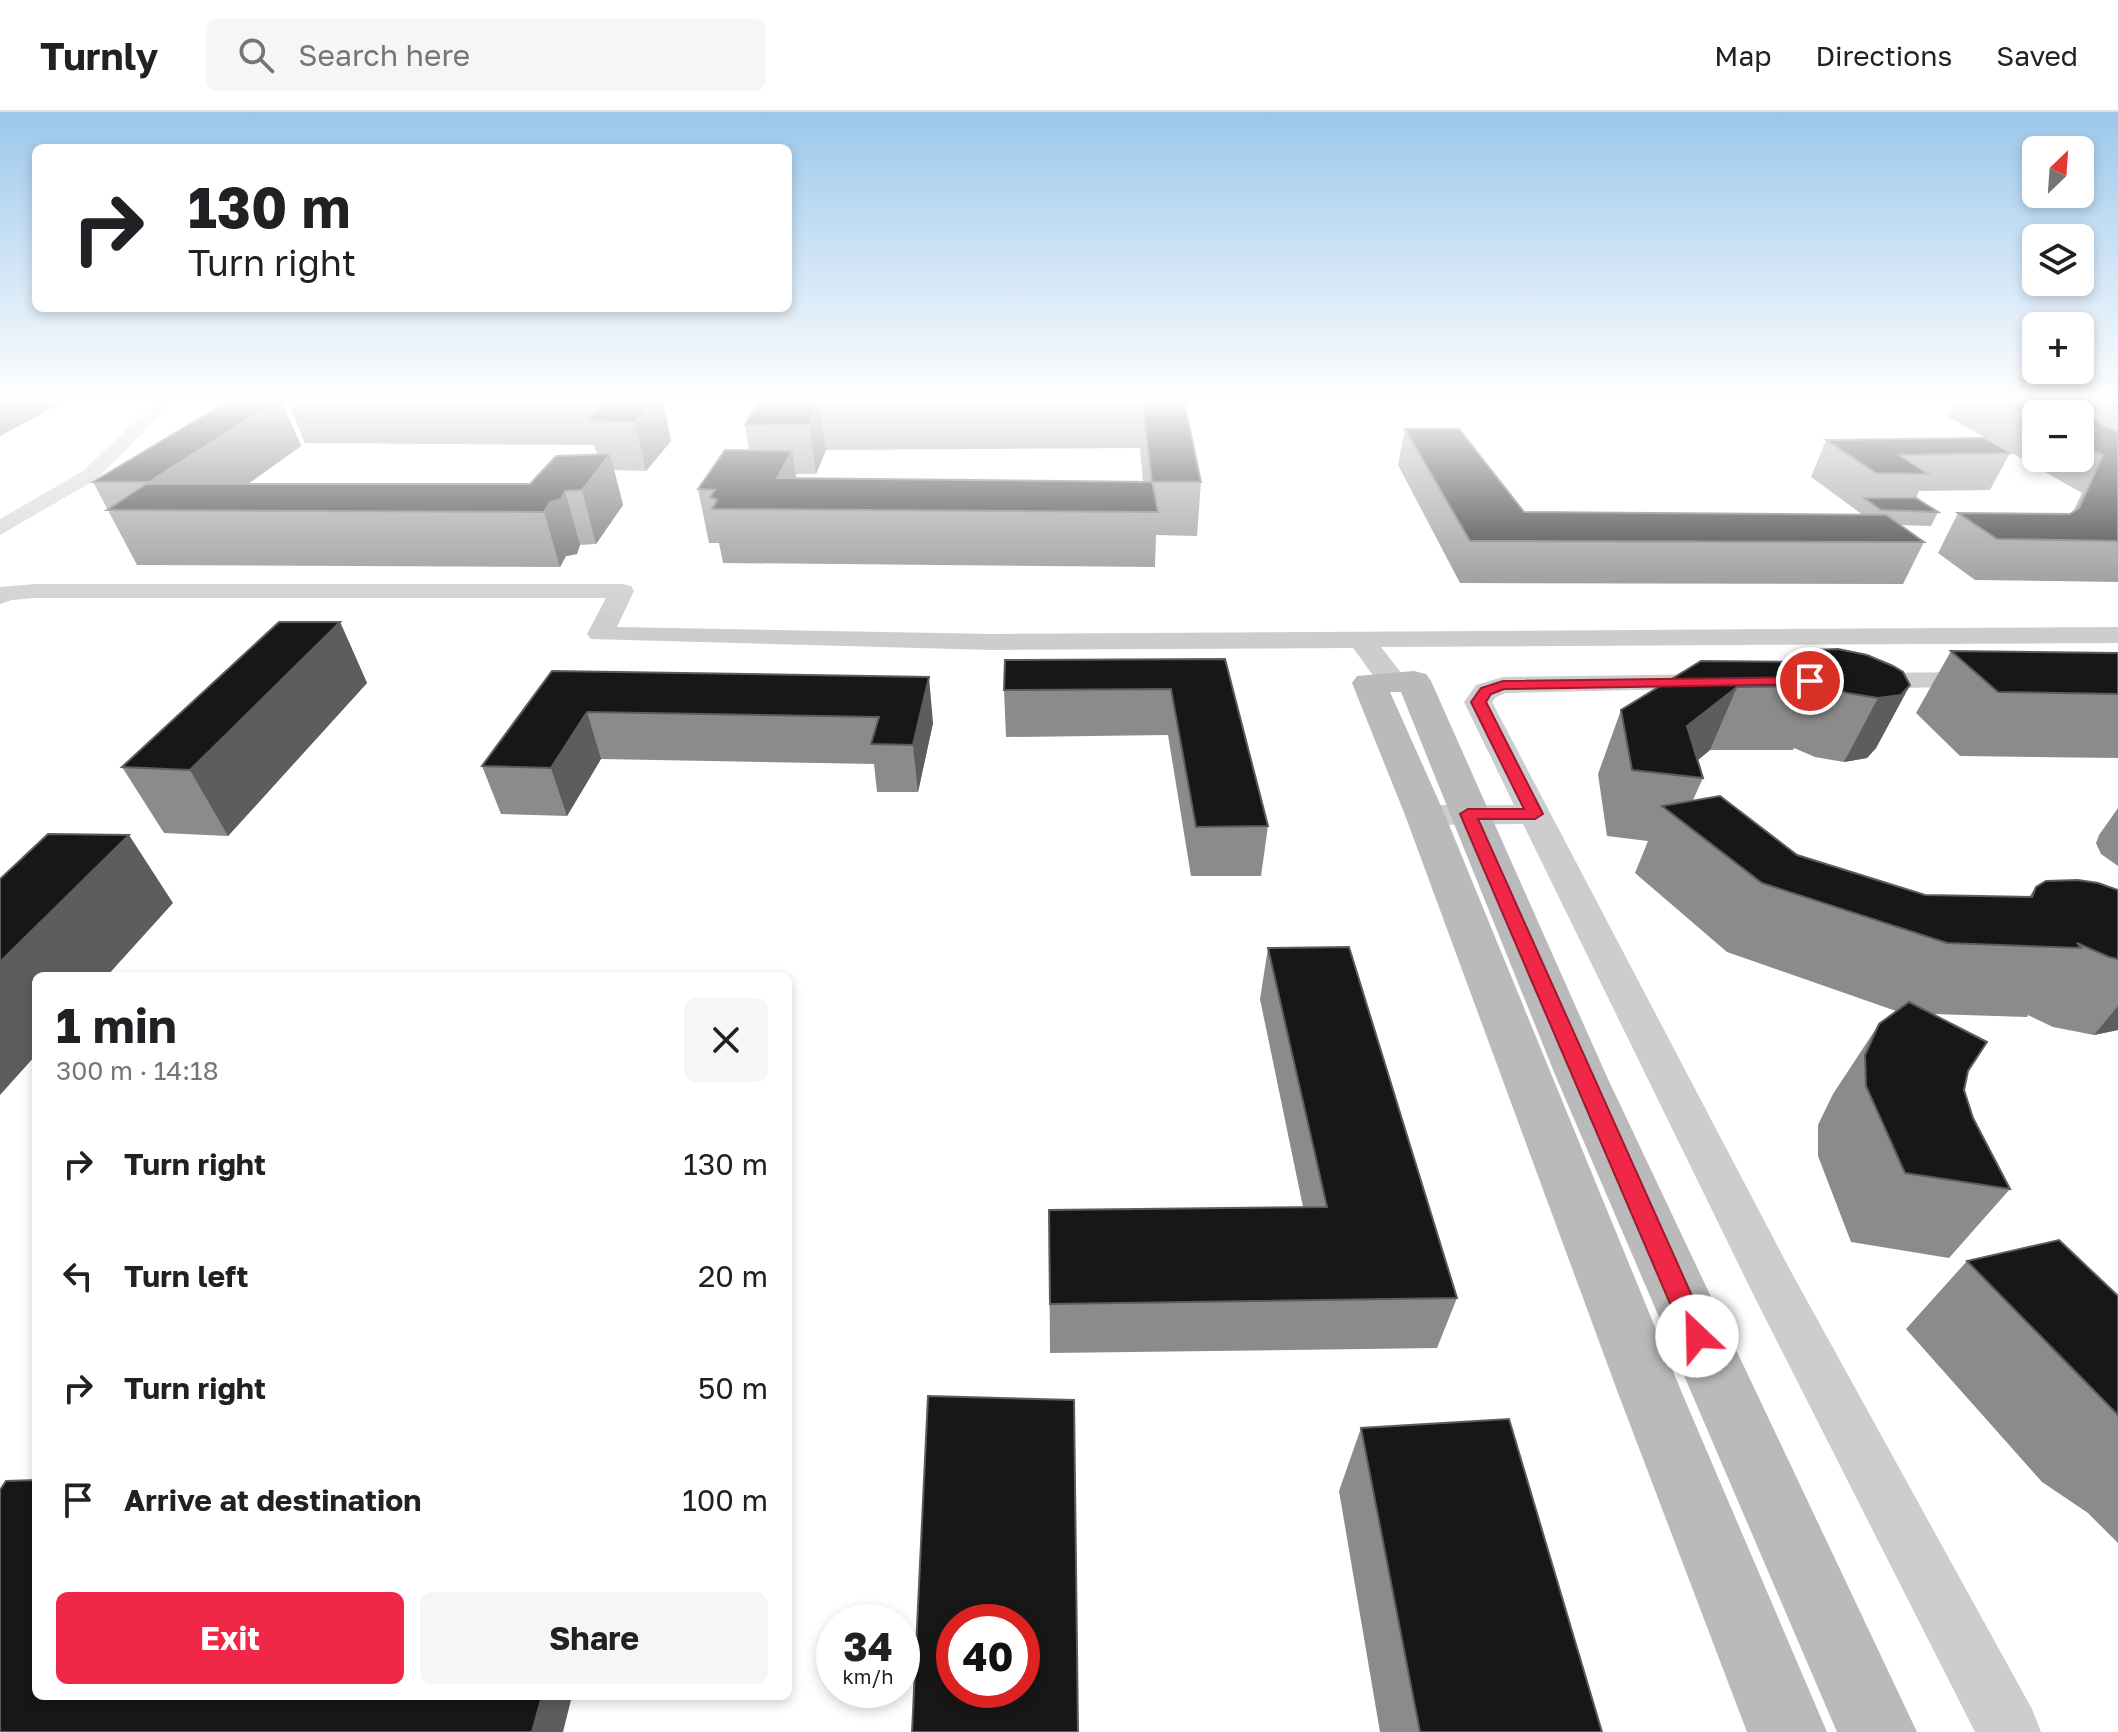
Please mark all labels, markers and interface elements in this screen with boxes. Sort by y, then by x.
search box [206,19,766,91]
text: Turnly [40,33,158,78]
icon: search [234,33,278,77]
text: Search here [298,37,470,73]
text: Map [1714,39,1771,72]
text: Directions [1815,39,1952,72]
text: Saved [1996,39,2078,72]
north arrow [2022,136,2094,208]
map controls [2022,136,2094,472]
text: 130 m [188,173,350,240]
icon: right [56,176,160,280]
button: layers [2022,224,2094,296]
text: Turn right [188,241,356,284]
button: + [2022,312,2094,384]
button: − [2022,400,2094,472]
pin [1776,647,1844,715]
icon: arrive [1788,659,1832,703]
text: 1 min [56,996,177,1054]
button: close [684,998,768,1082]
text: 300 m · 14:18 [56,1055,219,1086]
icon: right [56,1142,100,1186]
text: Turn right [124,1146,266,1182]
text: 130 m [683,1146,768,1182]
icon: left [56,1254,100,1298]
text: Turn left [124,1258,249,1294]
text: 20 m [698,1258,768,1294]
position arrow [1655,1294,1739,1378]
icon: right [56,1366,100,1410]
text: Turn right [124,1370,266,1406]
text: 50 m [698,1370,768,1406]
icon: arrive [56,1478,100,1522]
text: Arrive at destination [124,1482,421,1518]
text: 100 m [682,1482,768,1518]
button: Exit [56,1592,404,1684]
button: Share [420,1592,768,1684]
speed limit sign: 40 [936,1604,1040,1708]
text: 34 [843,1622,893,1670]
text: km/h [843,1664,893,1688]

